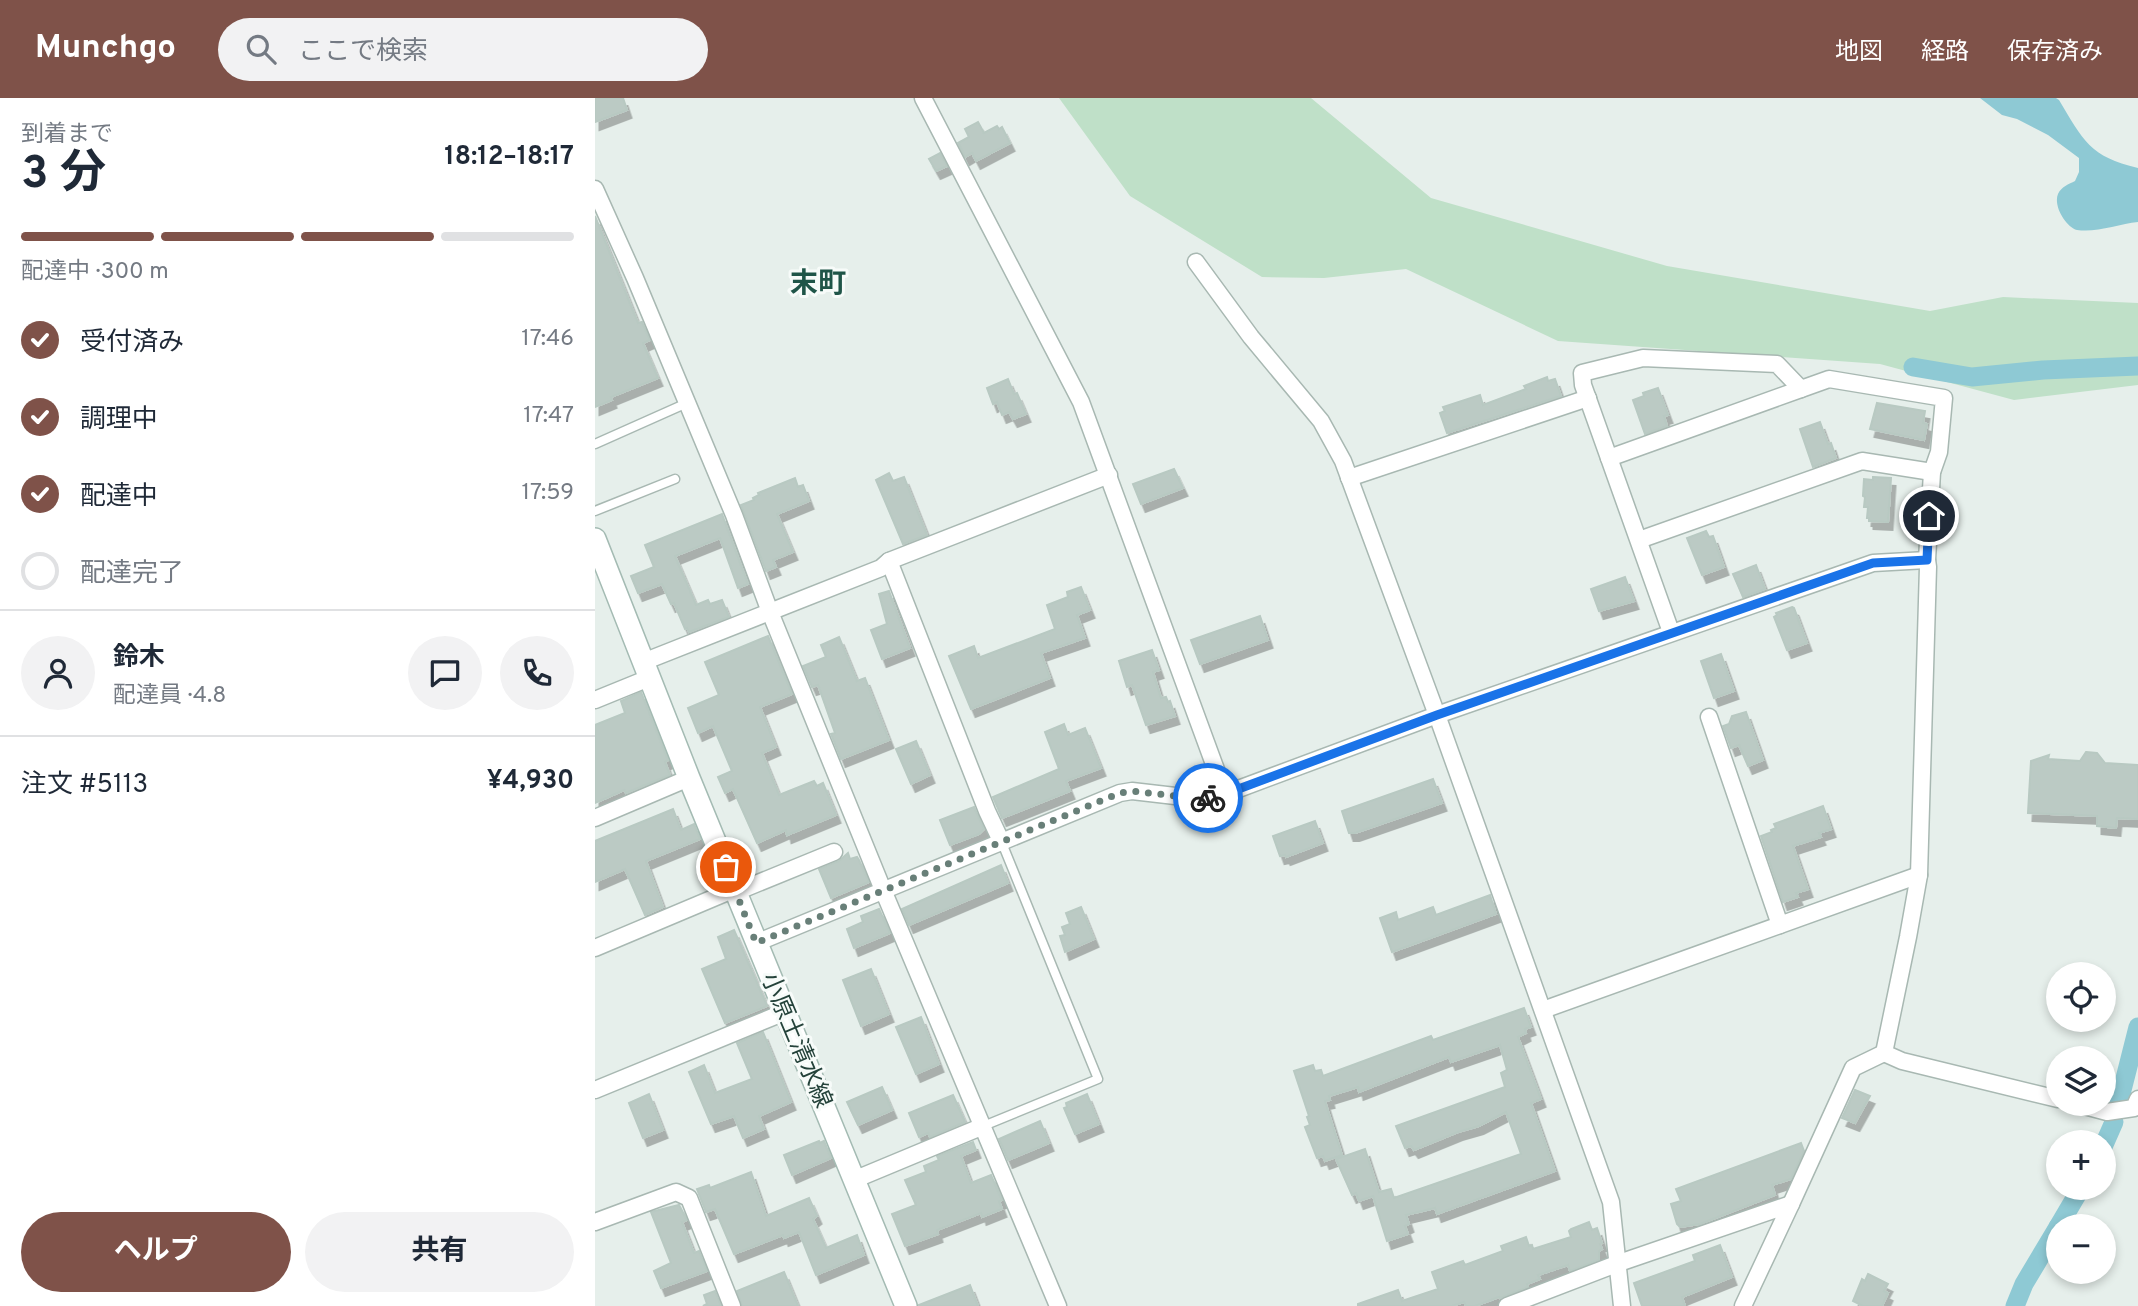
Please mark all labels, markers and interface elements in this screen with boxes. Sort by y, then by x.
search box [218,18,708,81]
text: Munchgo [35,28,176,70]
icon: search [242,30,280,68]
text: ここで検索 [298,36,428,69]
text: 地図 [1835,38,1883,68]
text: 経路 [1921,38,1969,68]
text: 保存済み [2007,38,2103,68]
text: 到着まで [21,121,113,150]
text: 18:12–18:17 [444,141,574,174]
text: 3 分 [21,146,106,205]
text: 配達中 · 300 m [21,258,169,287]
district label: 末町 [790,267,846,303]
icon: check [21,321,59,359]
text: 17:46 [521,325,574,354]
text: 受付済み [80,327,184,360]
icon: check [21,398,59,436]
text: 17:47 [523,402,574,431]
text: 調理中 [80,404,158,437]
icon: check [21,475,59,513]
text: 17:59 [521,479,574,508]
text: 配達中 [80,481,158,514]
pin [1899,486,1959,546]
icon: home [1910,497,1948,535]
text: 配達完了 [80,558,184,591]
button: person [21,636,95,710]
button: chat [408,636,482,710]
button: phone [500,636,574,710]
text: 鈴木 [113,642,165,675]
text: 配達員 · 4.8 [113,682,226,711]
courier [1173,763,1243,833]
text: ¥4,930 [487,765,574,798]
text: 注文 #5113 [21,769,148,802]
icon: bike [1189,779,1227,817]
pin [696,837,756,897]
icon: bag [707,848,745,886]
map controls [2046,962,2116,1284]
button: locate [2046,962,2116,1032]
street label: 小原土清水線 [753,969,837,1113]
button: layers [2046,1046,2116,1116]
button: + [2046,1130,2116,1200]
button: ヘルプ [21,1212,291,1292]
button: 共有 [305,1212,574,1292]
button: − [2046,1214,2116,1284]

